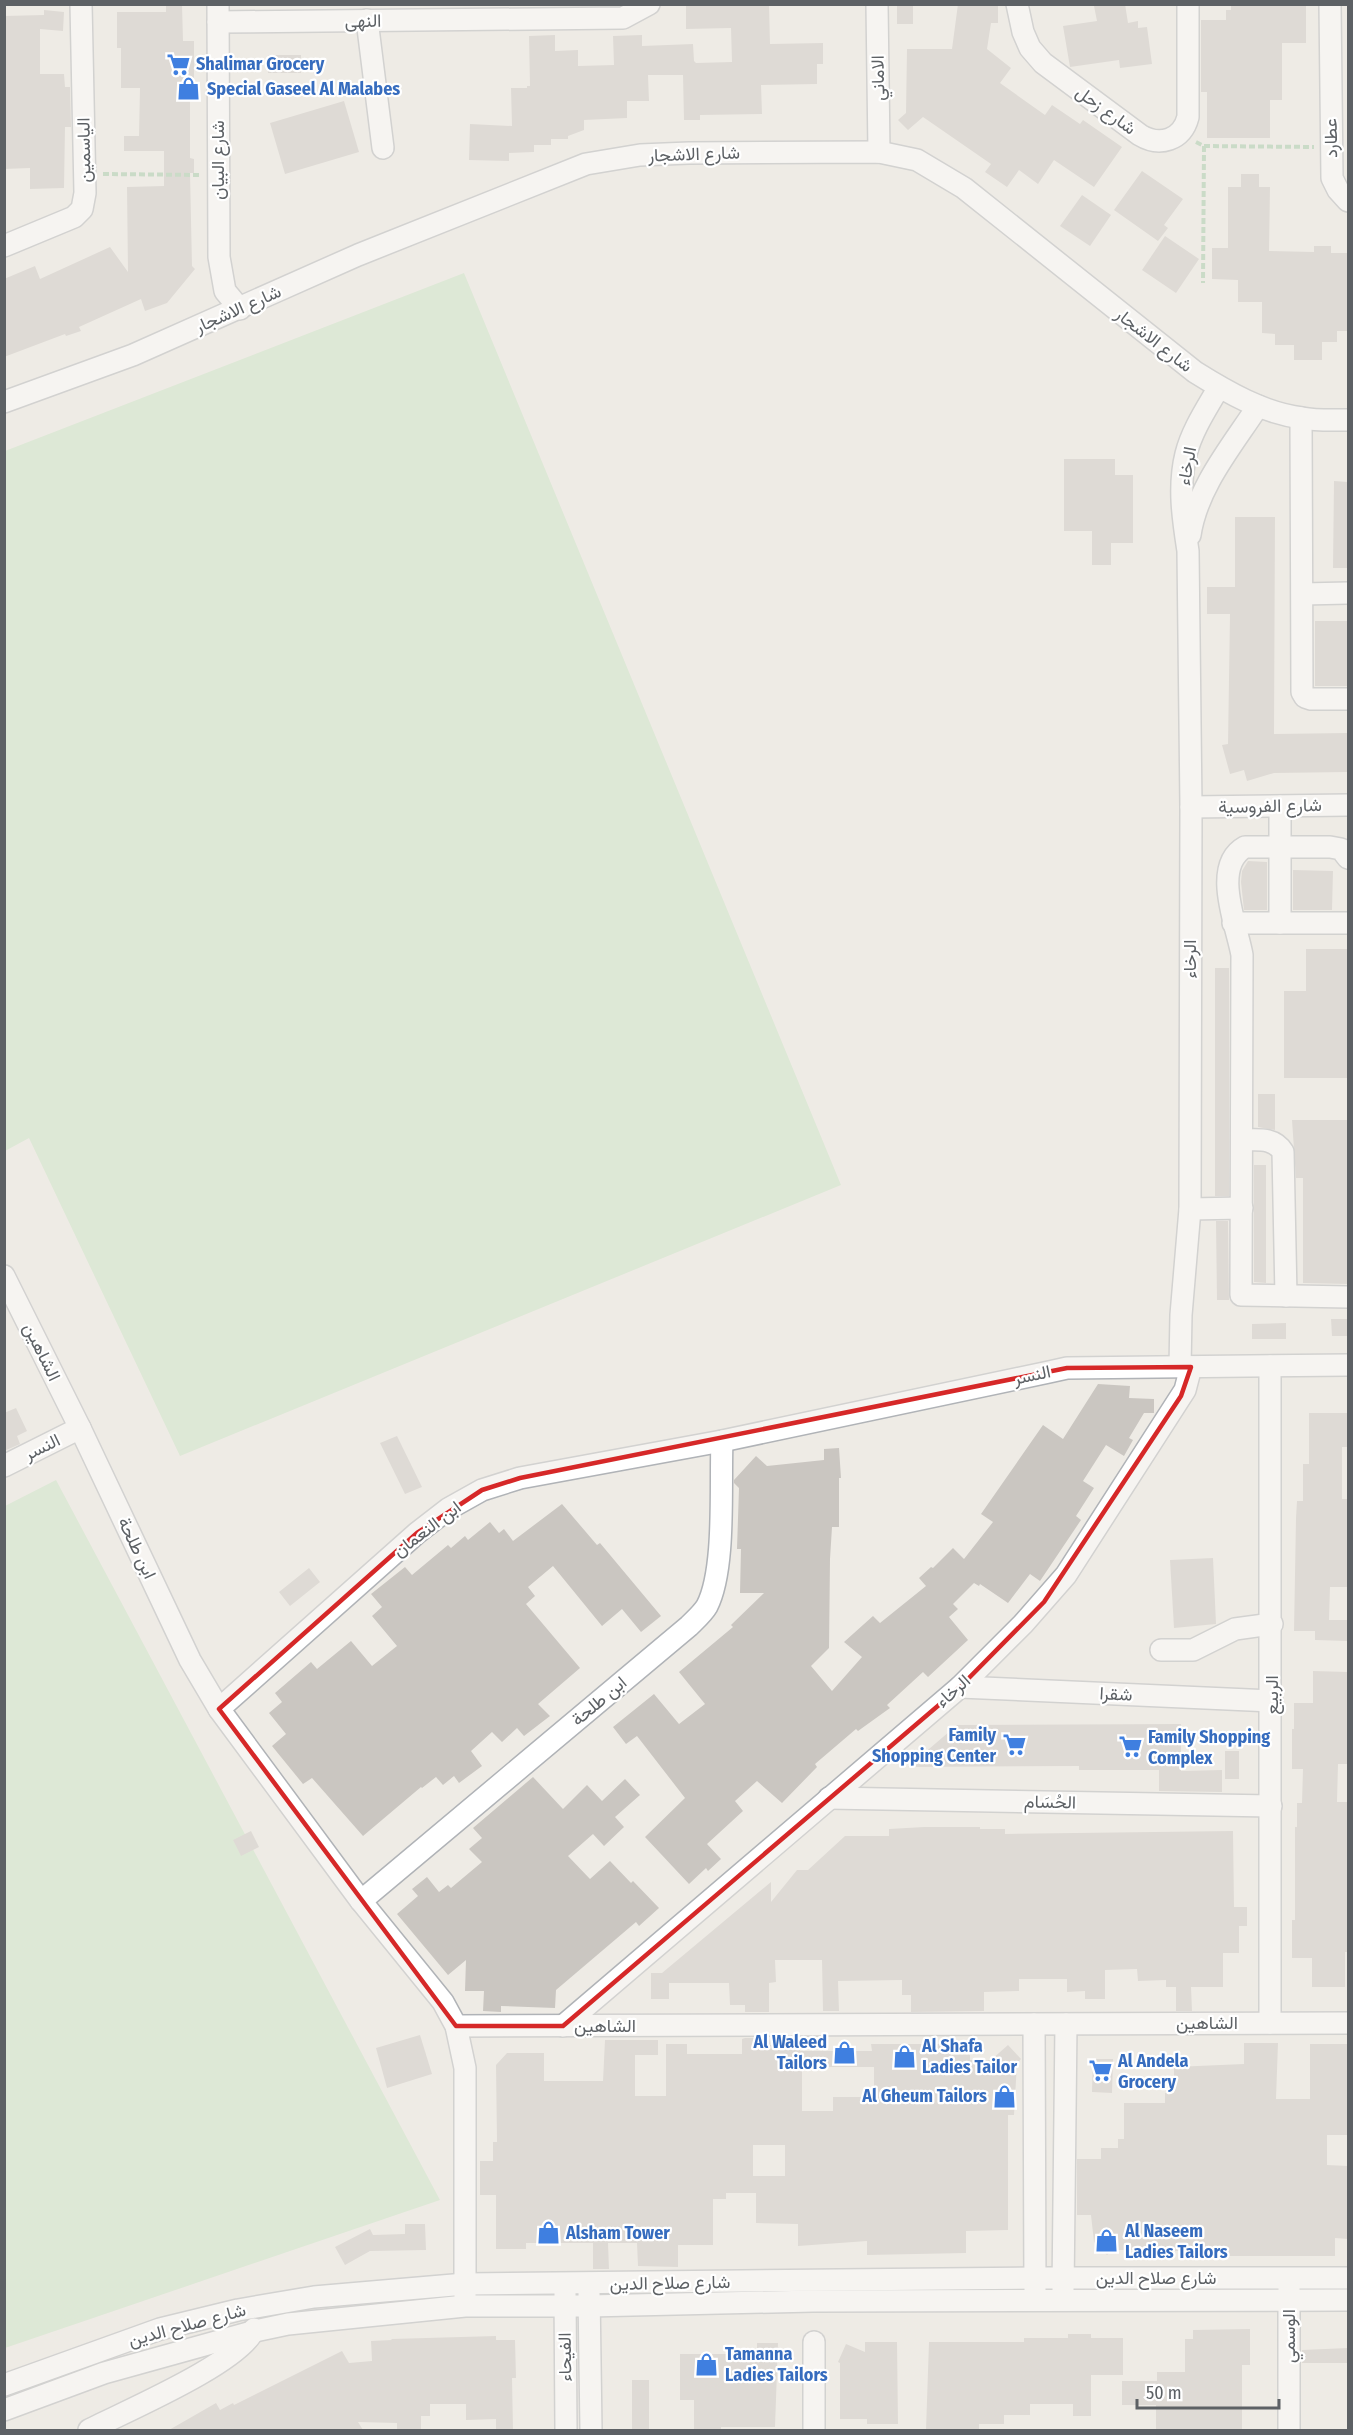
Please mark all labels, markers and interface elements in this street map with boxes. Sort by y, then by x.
street label: النهى [344,10,382,32]
supermarket icon: Shalimar Grocery [165,51,191,77]
place label: Shalimar Grocery [196,53,325,75]
street label: الاماني [867,55,893,101]
shop icon: Special Gaseel Al Malabes [176,76,202,102]
place label: Special Gaseel Al Malabes [207,78,400,100]
street label: شارع زحل [1071,81,1141,140]
street label: الياسمين [72,117,96,183]
street label: عطارد [1320,118,1342,158]
street label: شارع البيان [207,120,230,200]
street label: شارع الاشجار [647,141,740,168]
street label: شارع الاشجار [191,280,285,339]
street label: شارع الاشجار [1110,302,1197,378]
street label: الرخاء [1173,445,1201,487]
street label: شارع الفروسية [1218,794,1322,819]
street label: الرخاء [1179,940,1201,978]
street label: الشاهين [19,1319,65,1385]
street label: النسر [1010,1360,1053,1390]
street label: النسر [19,1429,64,1466]
street label: ابن النعمان [389,1496,465,1562]
street label: ابن طلحة [113,1514,161,1582]
street label: الرخاء [931,1670,975,1712]
street label: ابن طلحة [567,1671,631,1731]
street label: الربيع [1261,1675,1284,1715]
street label: شقرا [1099,1682,1133,1706]
place label: Family Shopping Center [872,1724,996,1767]
place label: Family Shopping Complex [1148,1726,1270,1769]
supermarket icon: Family Shopping Center [1001,1732,1027,1758]
supermarket icon: Family Shopping Complex [1117,1734,1143,1760]
street label: الحُسَام [1024,1791,1076,1814]
street label: الشاهين [1176,2012,1238,2034]
street label: الشاهين [574,2015,636,2037]
place label: Al Waleed Tailors [753,2031,827,2074]
place label: Al Shafa Ladies Tailor [921,2035,1017,2078]
shop icon: Al Waleed Tailors [832,2039,858,2065]
shop icon: Al Shafa Ladies Tailor [891,2043,917,2069]
place label: Al Andela Grocery [1117,2050,1188,2093]
supermarket icon: Al Andela Grocery [1087,2058,1113,2084]
shop icon: Al Gheum Tailors [992,2083,1018,2109]
place label: Al Gheum Tailors [861,2085,987,2107]
shop icon: Alsham Tower [535,2220,561,2246]
place label: Al Naseem Ladies Tailors [1124,2220,1228,2263]
place label: Alsham Tower [565,2222,670,2244]
shop icon: Al Naseem Ladies Tailors [1094,2228,1120,2254]
street label: شارع صلاح الدين [1096,2267,1216,2290]
street label: شارع صلاح الدين [609,2271,731,2296]
street label: شارع صلاح الدين [126,2299,248,2352]
street label: الوسمي [1278,2309,1304,2363]
street label: الفيحاء [554,2332,576,2382]
place label: Tamanna Ladies Tailors [725,2343,828,2386]
shop icon: Tamanna Ladies Tailors [694,2351,720,2377]
scale bar [1137,2372,1280,2410]
text: 50 m [1146,2382,1182,2404]

